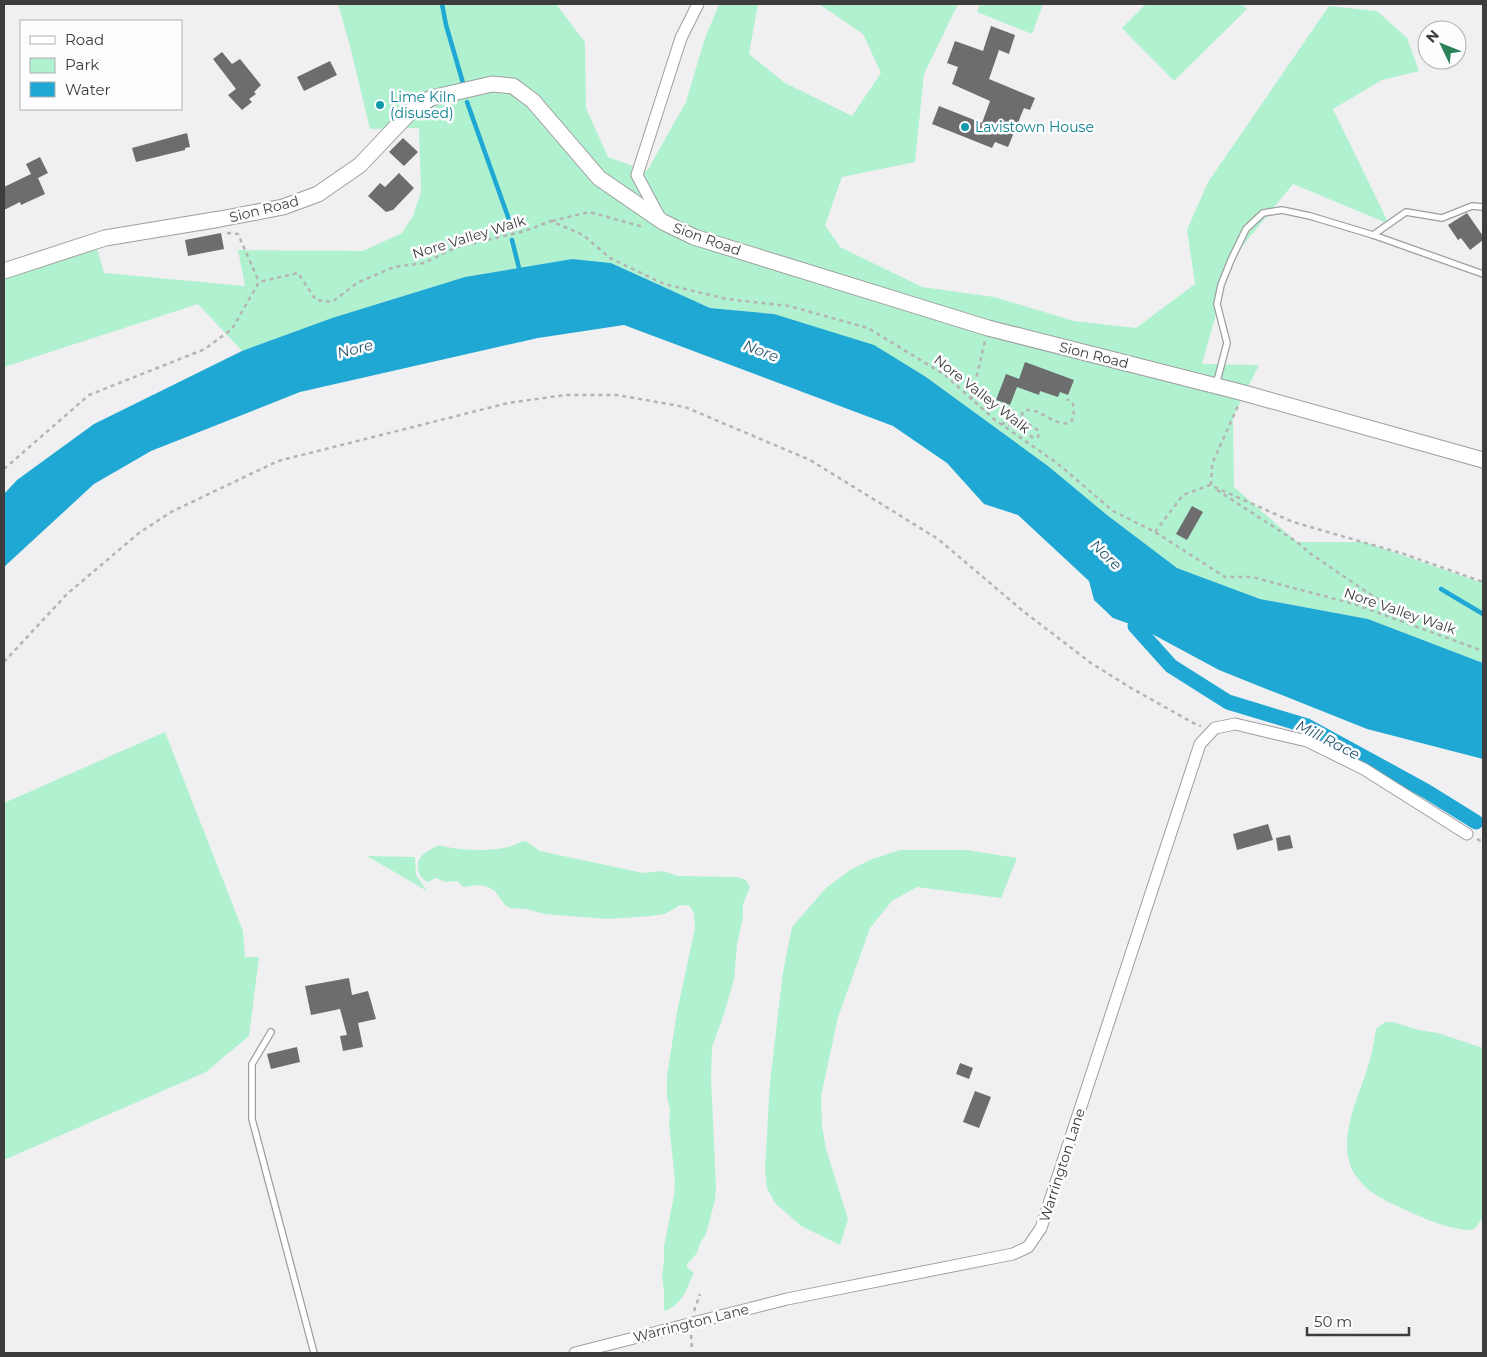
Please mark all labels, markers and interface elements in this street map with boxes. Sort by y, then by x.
legend [20,20,182,110]
north arrow [1417,20,1467,70]
text: N [1422,26,1443,46]
text: Road [65,30,104,49]
text: Park [65,55,99,74]
text: Water [65,80,111,99]
place label: Lime Kiln (disused) [390,88,456,122]
marker: Lime Kiln (disused) [374,99,386,111]
place label: Lavistown House [975,118,1094,136]
marker: Lavistown House [959,121,971,133]
street label: Sion Road [227,192,301,226]
street label: Nore Valley Walk [410,211,528,263]
street label: Sion Road [671,218,743,260]
water label: Nore [335,335,375,362]
water label: Nore [741,335,782,366]
street label: Sion Road [1057,338,1131,372]
street label: Nore Valley Walk [930,351,1034,438]
water label: Nore [1087,535,1126,574]
street label: Nore Valley Walk [1342,583,1459,639]
water label: Mill Race [1293,715,1363,764]
street label: Warrington Lane [1035,1106,1089,1224]
street label: Warrington Lane [631,1300,751,1346]
scale bar [1307,1304,1410,1336]
text: 50 m [1314,1312,1352,1331]

